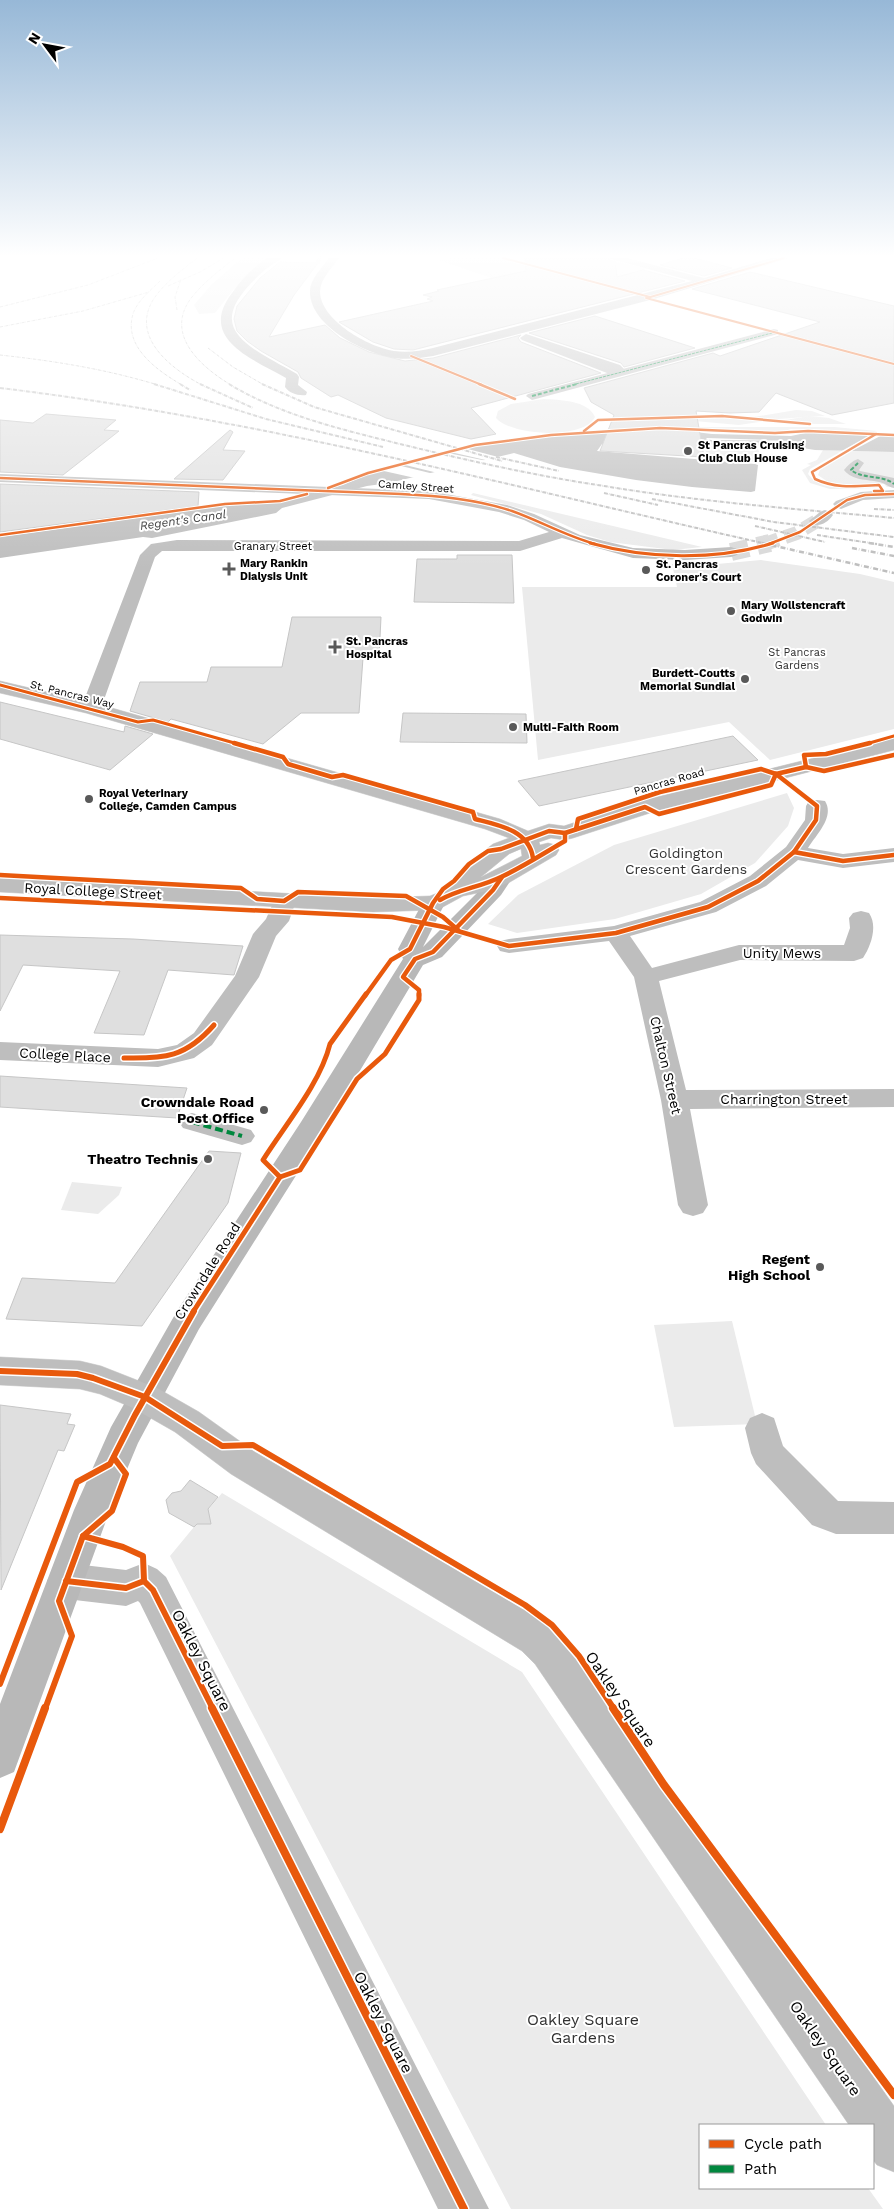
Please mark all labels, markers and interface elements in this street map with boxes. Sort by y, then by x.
north arrow [20,20,70,70]
text: N [24,29,44,47]
place label: St Pancras Cruising Club Club House [698,439,805,465]
marker: St Pancras Cruising Club Club House [682,445,694,457]
street label: Camley Street [378,477,455,496]
water label: Regent's Canal [139,507,227,533]
street label: Granary Street [234,540,313,553]
place label: Mary Rankin Dialysis Unit [240,557,308,583]
place label: St. Pancras Coroner's Court [656,558,741,584]
marker: Mary Rankin Dialysis Unit [222,562,236,576]
marker: St. Pancras Coroner's Court [640,564,652,576]
place label: Mary Wollstencraft Godwin [741,599,845,625]
marker: Mary Wollstencraft Godwin [725,605,737,617]
place label: St. Pancras Hospital [346,635,408,661]
marker: St. Pancras Hospital [328,640,342,654]
park label: St Pancras Gardens [768,646,826,672]
place label: Burdett-Coutts Memorial Sundial [640,667,735,693]
marker: Burdett-Coutts Memorial Sundial [739,673,751,685]
street label: St. Pancras Way [29,678,115,711]
marker: Multi-Faith Room [507,721,519,733]
place label: Multi-Faith Room [523,721,619,734]
street label: Pancras Road [632,765,706,798]
place label: Royal Veterinary College, Camden Campus [99,787,237,813]
marker: Royal Veterinary College, Camden Campus [83,793,95,805]
park label: Goldington Crescent Gardens [625,845,747,877]
street label: Royal College Street [24,879,162,903]
street label: Unity Mews [743,945,821,961]
street label: Chalton Street [647,1014,685,1116]
street label: College Place [19,1045,111,1065]
street label: Charrington Street [720,1091,848,1107]
place label: Crowndale Road Post Office [141,1094,254,1126]
marker: Crowndale Road Post Office [258,1104,270,1116]
place label: Theatro Technis [87,1151,199,1167]
marker: Theatro Technis [202,1153,214,1165]
street label: Crowndale Road [171,1219,243,1323]
place label: Regent High School [728,1251,810,1283]
marker: Regent High School [814,1261,826,1273]
street label: Oakley Square [168,1606,235,1714]
street label: Oakley Square [581,1648,660,1751]
street label: Oakley Square [350,1968,417,2076]
street label: Oakley Square [786,1997,865,2100]
park label: Oakley Square Gardens [527,2010,639,2047]
legend [699,2124,874,2189]
text: Cycle path [744,2135,822,2153]
text: Path [744,2160,777,2178]

